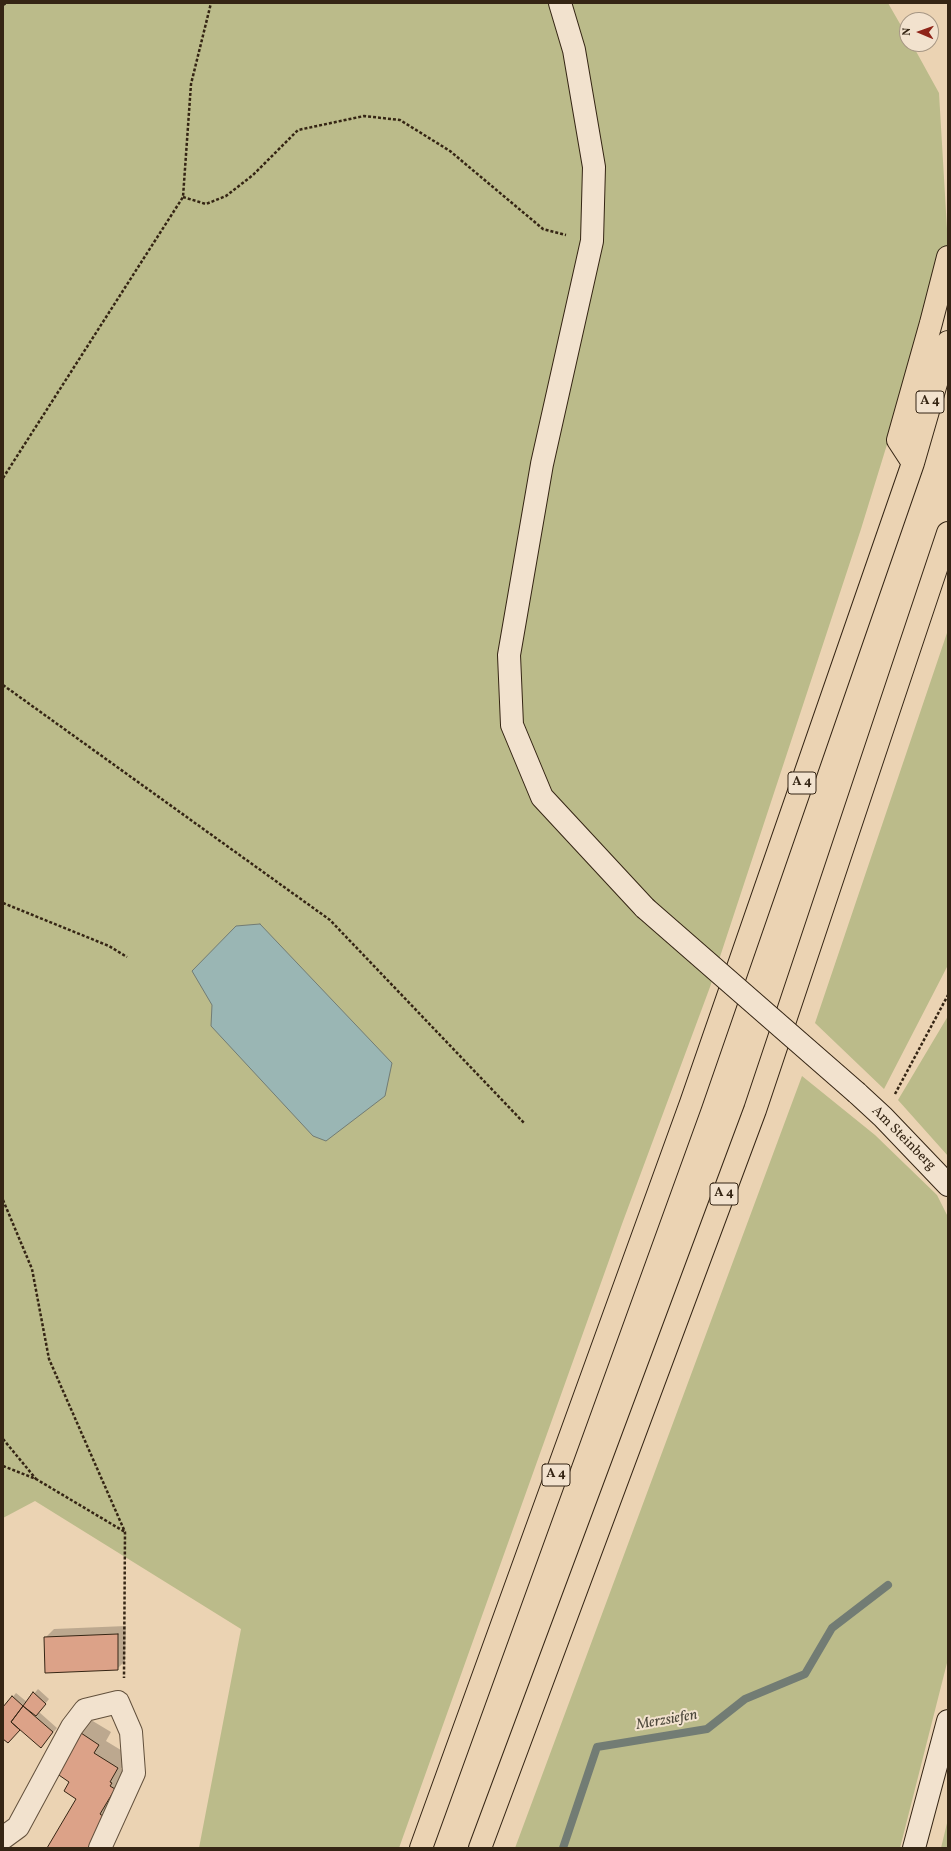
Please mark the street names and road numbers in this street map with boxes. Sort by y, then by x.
road number: A 4 [916,391,944,413]
road number: A 4 [788,772,816,794]
street label: Am Steinberg [867,1103,939,1175]
road number: A 4 [710,1183,738,1205]
road number: A 4 [542,1464,570,1486]

